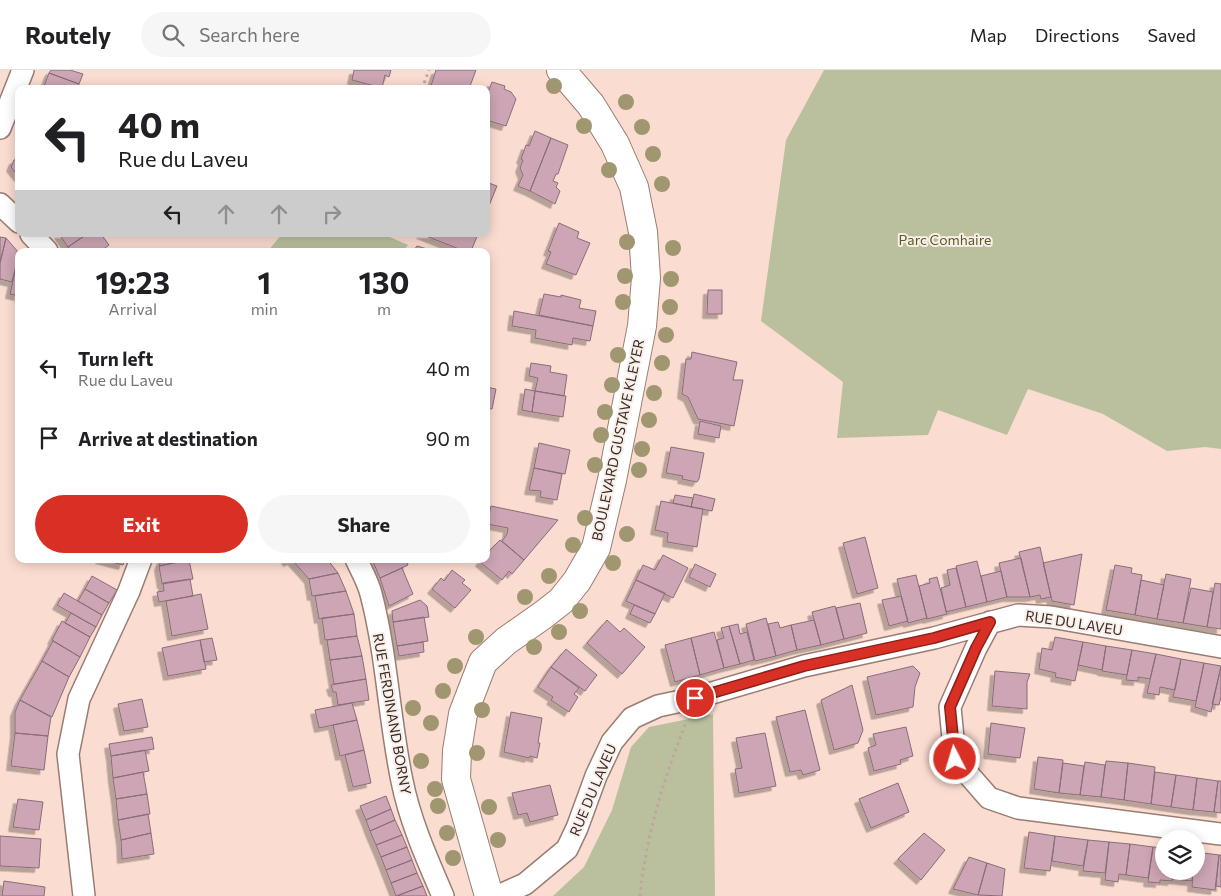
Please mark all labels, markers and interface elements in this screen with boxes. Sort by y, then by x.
search box [141,12,491,57]
text: Routely [25,20,111,49]
icon: search [159,21,187,49]
text: Search here [199,23,300,46]
text: Map [970,24,1007,46]
text: Directions [1035,24,1119,46]
text: Saved [1147,24,1196,46]
text: 40 m [118,102,200,145]
icon: left [35,105,100,170]
text: Rue du Laveu [118,145,249,172]
icon: left [159,200,187,228]
icon: ahead [212,200,240,228]
icon: ahead [265,200,293,228]
icon: right [318,200,346,228]
park label: Parc Comhaire [899,231,991,248]
text: 19:23 [96,263,170,300]
text: 1 [257,263,271,300]
text: 130 [358,263,409,300]
text: Arrival [109,299,157,318]
text: min [251,299,278,318]
text: m [377,299,391,318]
street label: BOULEVARD GUSTAVE KLEYER [588,338,647,542]
text: Turn left [78,347,153,370]
icon: left [35,354,63,382]
text: 40 m [426,357,470,380]
text: Rue du Laveu [78,370,173,389]
icon: arrive [35,424,63,452]
text: Arrive at destination [78,427,258,450]
text: 90 m [426,427,470,450]
button: Exit [35,495,248,553]
button: Share [258,495,470,553]
street label: RUE DU LAVEU [1024,606,1124,639]
street label: RUE FERDINAND BORNY [370,632,415,796]
pin [674,677,716,719]
icon: arrive [681,684,709,712]
position arrow [928,732,980,784]
street label: RUE DU LAVEU [566,741,620,838]
map controls [1155,830,1205,880]
button: layers [1155,830,1205,880]

